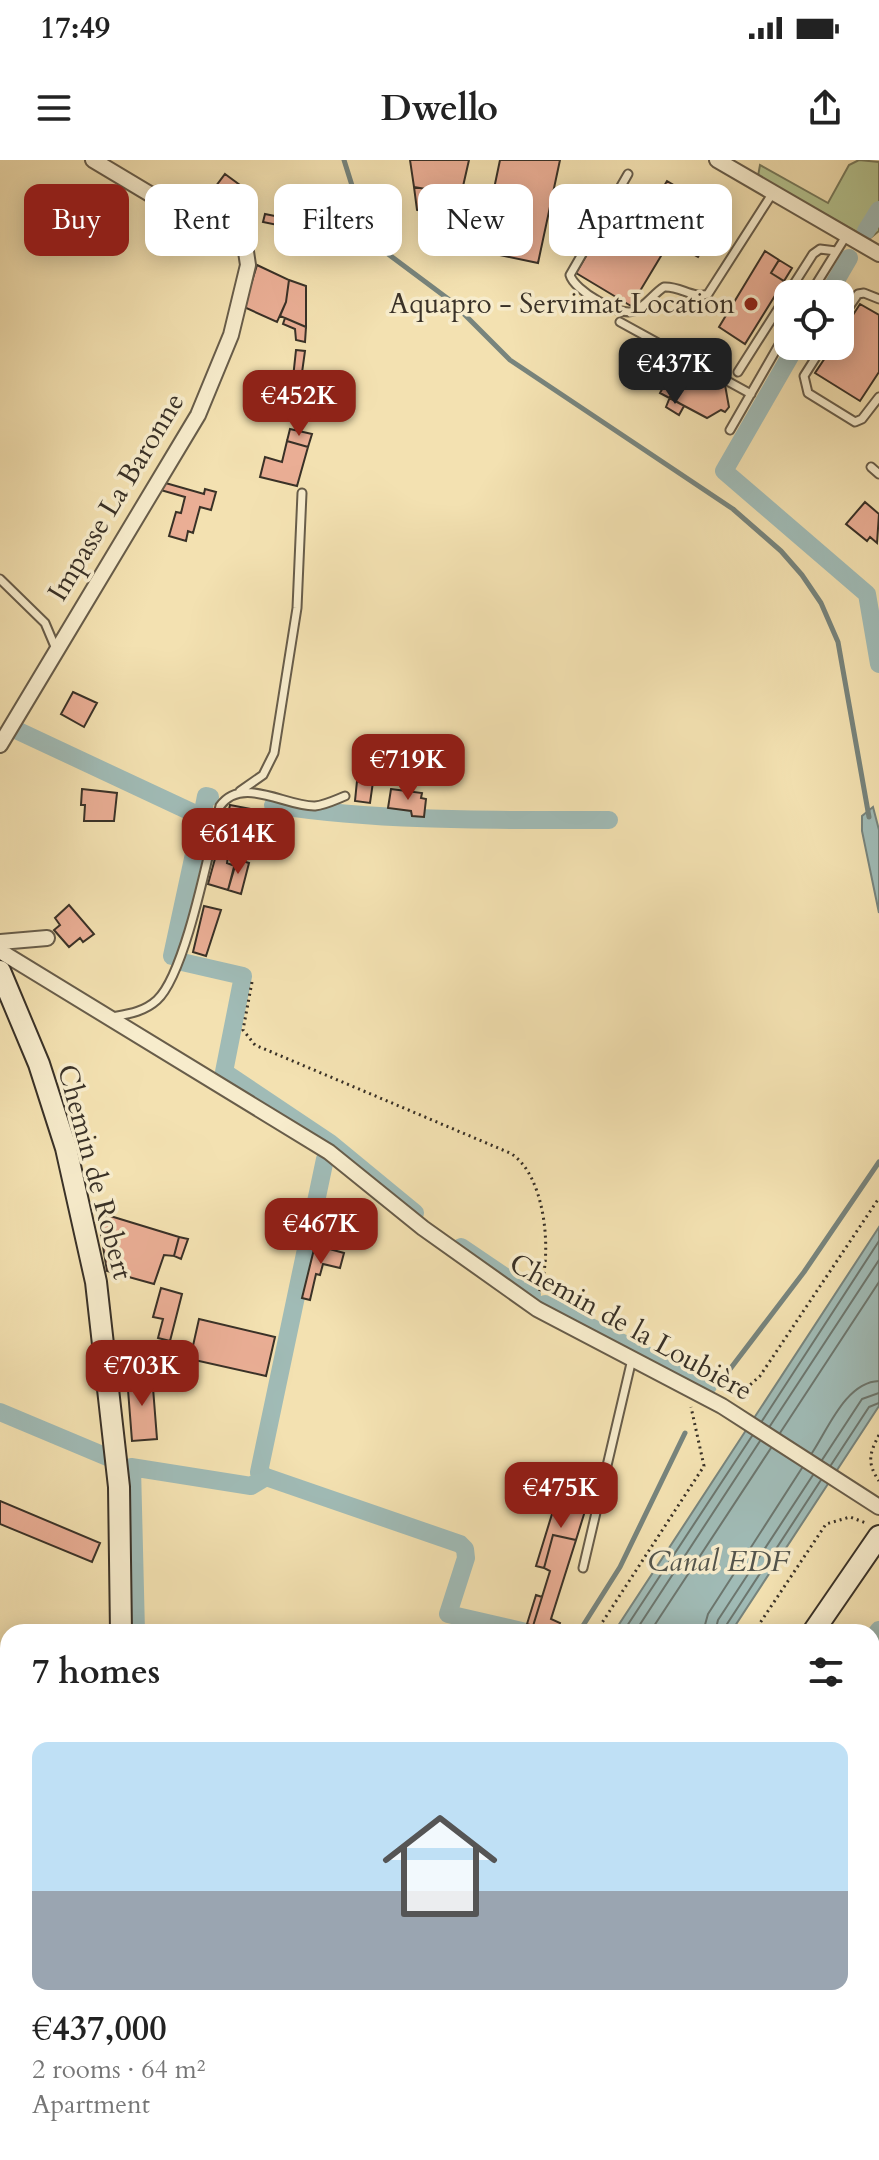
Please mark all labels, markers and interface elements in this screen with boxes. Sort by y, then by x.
text: 17:49 [40,8,110,49]
text: Dwello [381,84,498,133]
icon: menu [32,86,76,130]
icon: share [803,86,847,130]
chip: Buy [24,184,129,256]
chip: Rent [145,184,258,256]
chip: Filters [274,184,402,256]
chip: New [418,184,533,256]
chip: Apartment [549,184,732,256]
map controls [774,280,854,360]
button: locate [774,280,854,360]
place label: Aquapro - Servimat Location [389,285,735,323]
marker: Aquapro - Servimat Location [742,295,760,313]
pin: €437K [619,338,731,406]
text: €437K [637,346,713,381]
pin: €452K [243,370,355,438]
text: €452K [261,378,337,413]
street label: Impasse La Baronne [39,386,193,608]
pin: €719K [352,734,464,802]
text: €719K [370,742,446,777]
pin: €614K [182,808,294,876]
text: €614K [200,816,276,851]
street label: Chemin de Robert [48,1060,142,1284]
pin: €467K [265,1198,377,1266]
text: €467K [283,1206,359,1241]
street label: Chemin de la Loubière [503,1244,759,1410]
pin: €703K [86,1340,198,1408]
text: €703K [104,1348,180,1383]
pin: €475K [505,1462,617,1530]
text: €475K [523,1470,599,1505]
water label: Canal EDF [647,1541,791,1582]
text: 7 homes [32,1649,160,1695]
icon: filters [804,1650,848,1694]
icon: home [368,1794,512,1938]
text: €437,000 [32,2006,167,2052]
text: 2 rooms · 64 m² [32,2052,205,2087]
text: Apartment [32,2087,150,2122]

